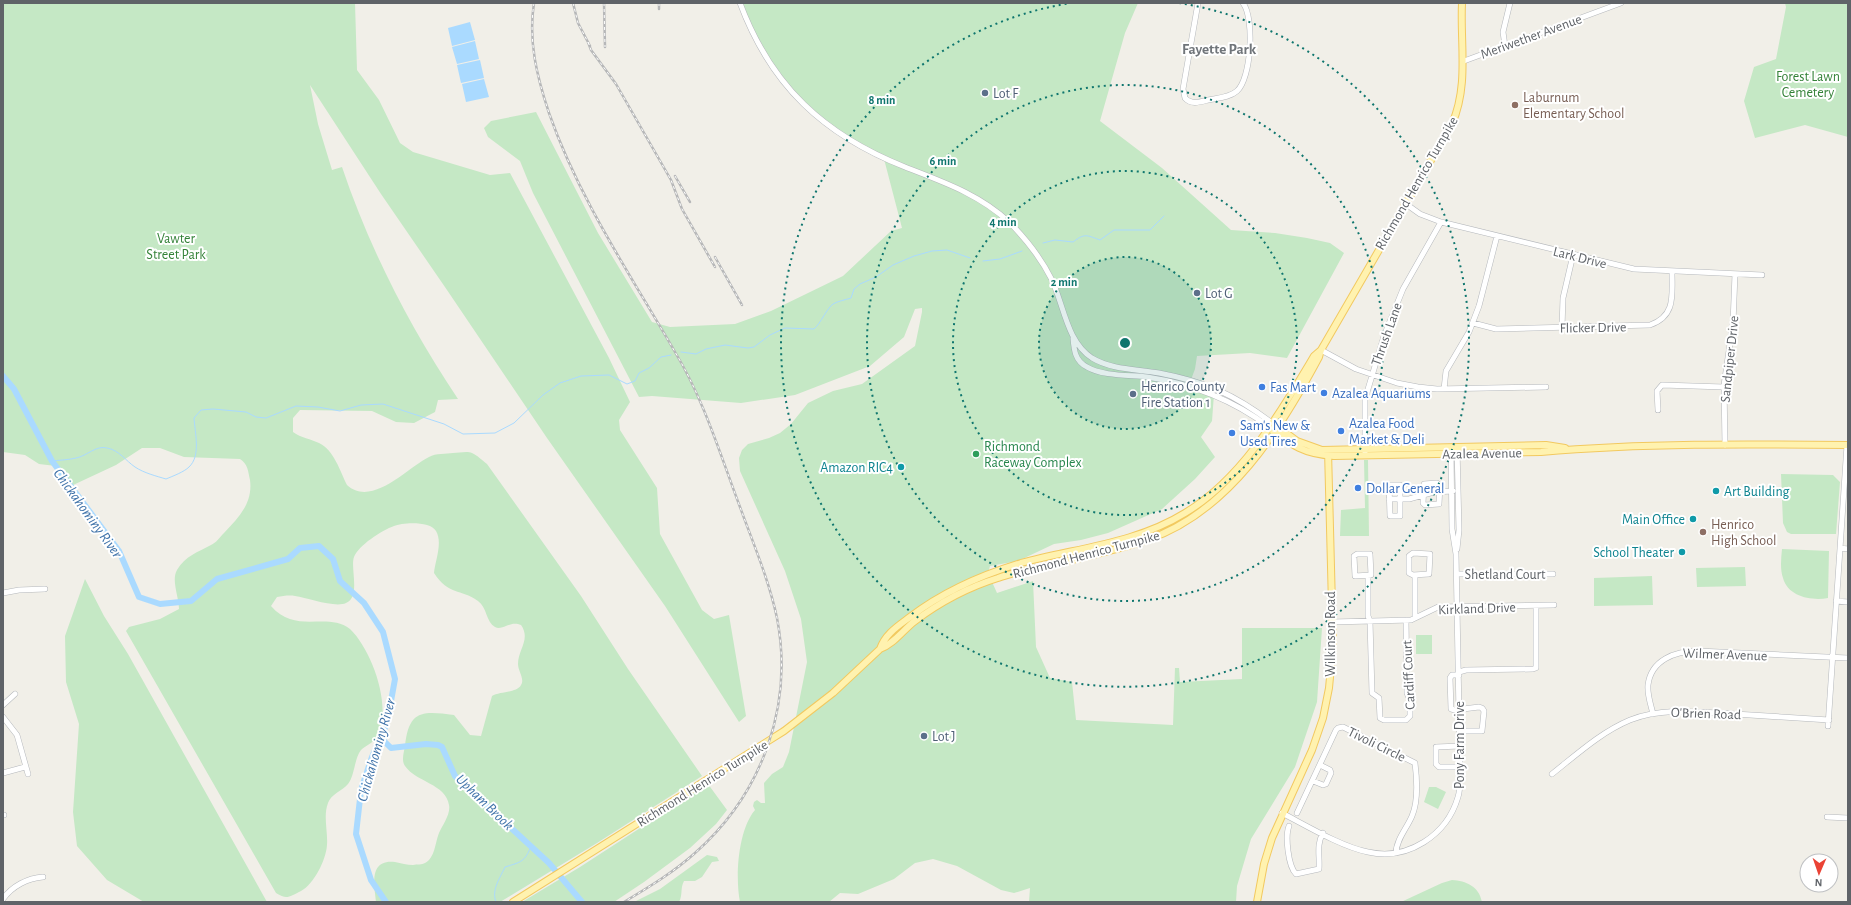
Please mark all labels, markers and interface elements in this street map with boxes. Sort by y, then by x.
street label: Meriwether Avenue [1479,12,1584,62]
district label: Fayette Park [1182,42,1257,57]
park label: Forest Lawn Cemetery [1776,70,1840,100]
place label: Lot F [993,87,1019,101]
marker: Lot F [980,88,990,98]
place label: Laburnum Elementary School [1523,91,1625,121]
text: 8 min [869,94,895,106]
marker: Laburnum Elementary School [1510,100,1520,110]
street label: Richmond Henrico Turnpike [1373,114,1461,253]
text: 6 min [930,155,956,167]
text: 4 min [989,216,1017,228]
park label: Vawter Street Park [146,232,206,262]
street label: Lark Drive [1552,245,1608,271]
text: 2 min [1051,276,1077,288]
place label: Lot G [1205,287,1233,301]
marker: Lot G [1192,288,1202,298]
street label: Thrush Lane [1369,301,1405,368]
street label: Sandpiper Drive [1718,315,1742,403]
street label: Flicker Drive [1559,320,1627,336]
centre of rings [1118,336,1132,350]
place label: Henrico County Fire Station 1 [1141,380,1225,410]
place label: Fas Mart [1270,381,1316,395]
marker: Fas Mart [1257,382,1267,392]
place label: Azalea Aquariums [1332,387,1431,401]
marker: Azalea Aquariums [1319,388,1329,398]
marker: Henrico County Fire Station 1 [1128,389,1138,399]
place label: Azalea Food Market & Deli [1349,417,1425,447]
place label: Sam's New & Used Tires [1240,419,1310,449]
marker: Azalea Food Market & Deli [1336,426,1346,436]
marker: Sam's New & Used Tires [1227,428,1237,438]
place label: Richmond Raceway Complex [984,440,1082,470]
street label: Azalea Avenue [1442,446,1522,462]
marker: Richmond Raceway Complex [971,449,981,459]
place label: Amazon RIC4 [820,461,893,475]
marker: Amazon RIC4 [896,462,906,472]
water label: Chickahominy River [50,466,126,562]
place label: Dollar General [1366,482,1445,496]
marker: Dollar General [1353,483,1363,493]
place label: Art Building [1724,485,1790,499]
marker: Art Building [1711,486,1721,496]
place label: Main Office [1622,513,1685,527]
marker: Main Office [1688,514,1698,524]
place label: Henrico High School [1711,518,1777,548]
marker: Henrico High School [1698,527,1708,537]
street label: Richmond Henrico Turnpike [1011,529,1161,581]
place label: School Theater [1593,546,1674,560]
marker: School Theater [1677,547,1687,557]
street label: Shetland Court [1464,568,1546,582]
street label: Wilkinson Road [1324,591,1338,677]
street label: Kirkland Drive [1438,601,1516,617]
street label: Cardiff Court [1400,639,1418,710]
street label: Wilmer Avenue [1682,647,1768,663]
water label: Chickahominy River [355,696,399,803]
street label: Pony Farm Drive [1453,701,1467,789]
street label: O'Brien Road [1671,706,1741,722]
street label: Tivoli Circle [1345,725,1408,765]
place label: Lot J [932,730,956,744]
marker: Lot J [919,731,929,741]
street label: Richmond Henrico Turnpike [635,738,770,830]
water label: Upham Brook [453,771,516,833]
north arrow [1799,853,1839,893]
text: N [1815,877,1823,888]

